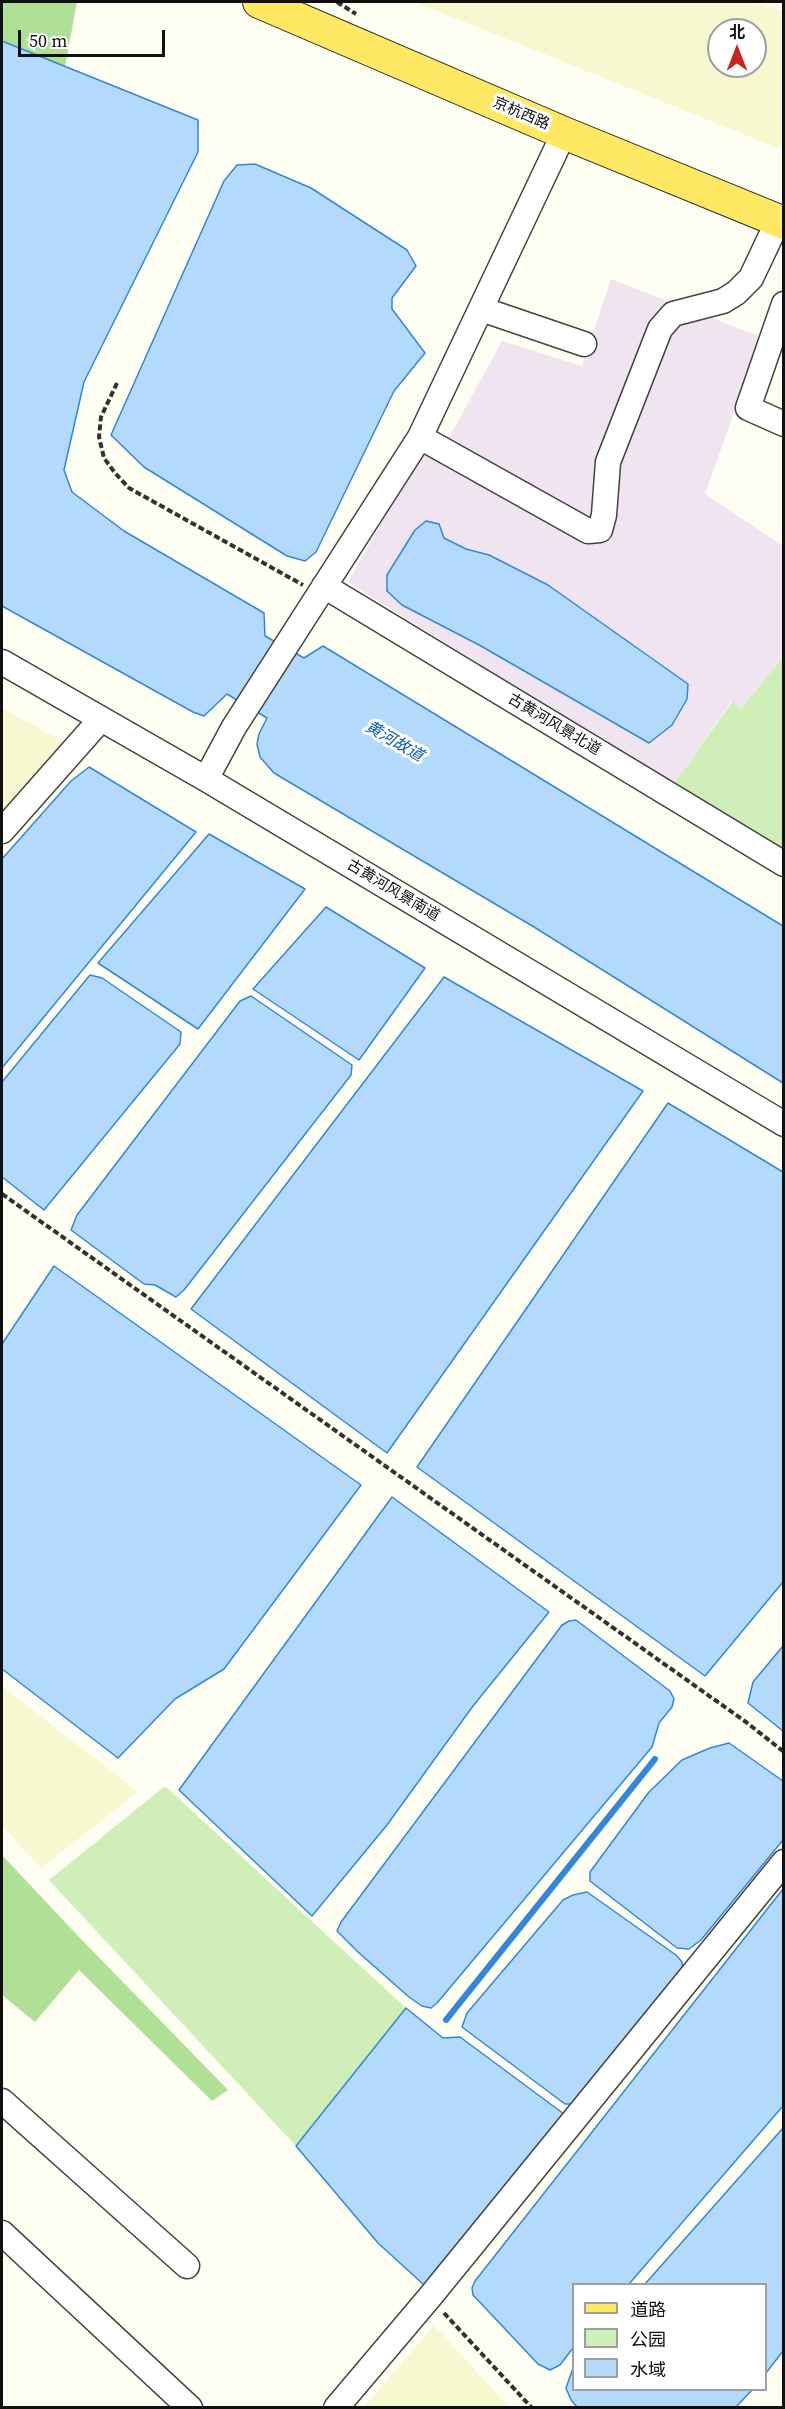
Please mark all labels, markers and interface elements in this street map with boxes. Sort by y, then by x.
scale bar [21,18,168,56]
north arrow [707,18,767,78]
text: 北 [729,21,745,43]
text: 50 m [29,28,67,53]
street label: 京杭西路 [490,94,552,134]
street label: 古黄河风景北道 [504,690,604,760]
water label: 黄河故道 [361,718,427,766]
street label: 古黄河风景南道 [343,856,443,926]
legend [572,2283,767,2391]
text: 道路 [630,2297,666,2322]
text: 公园 [630,2327,666,2352]
text: 水域 [630,2357,666,2382]

